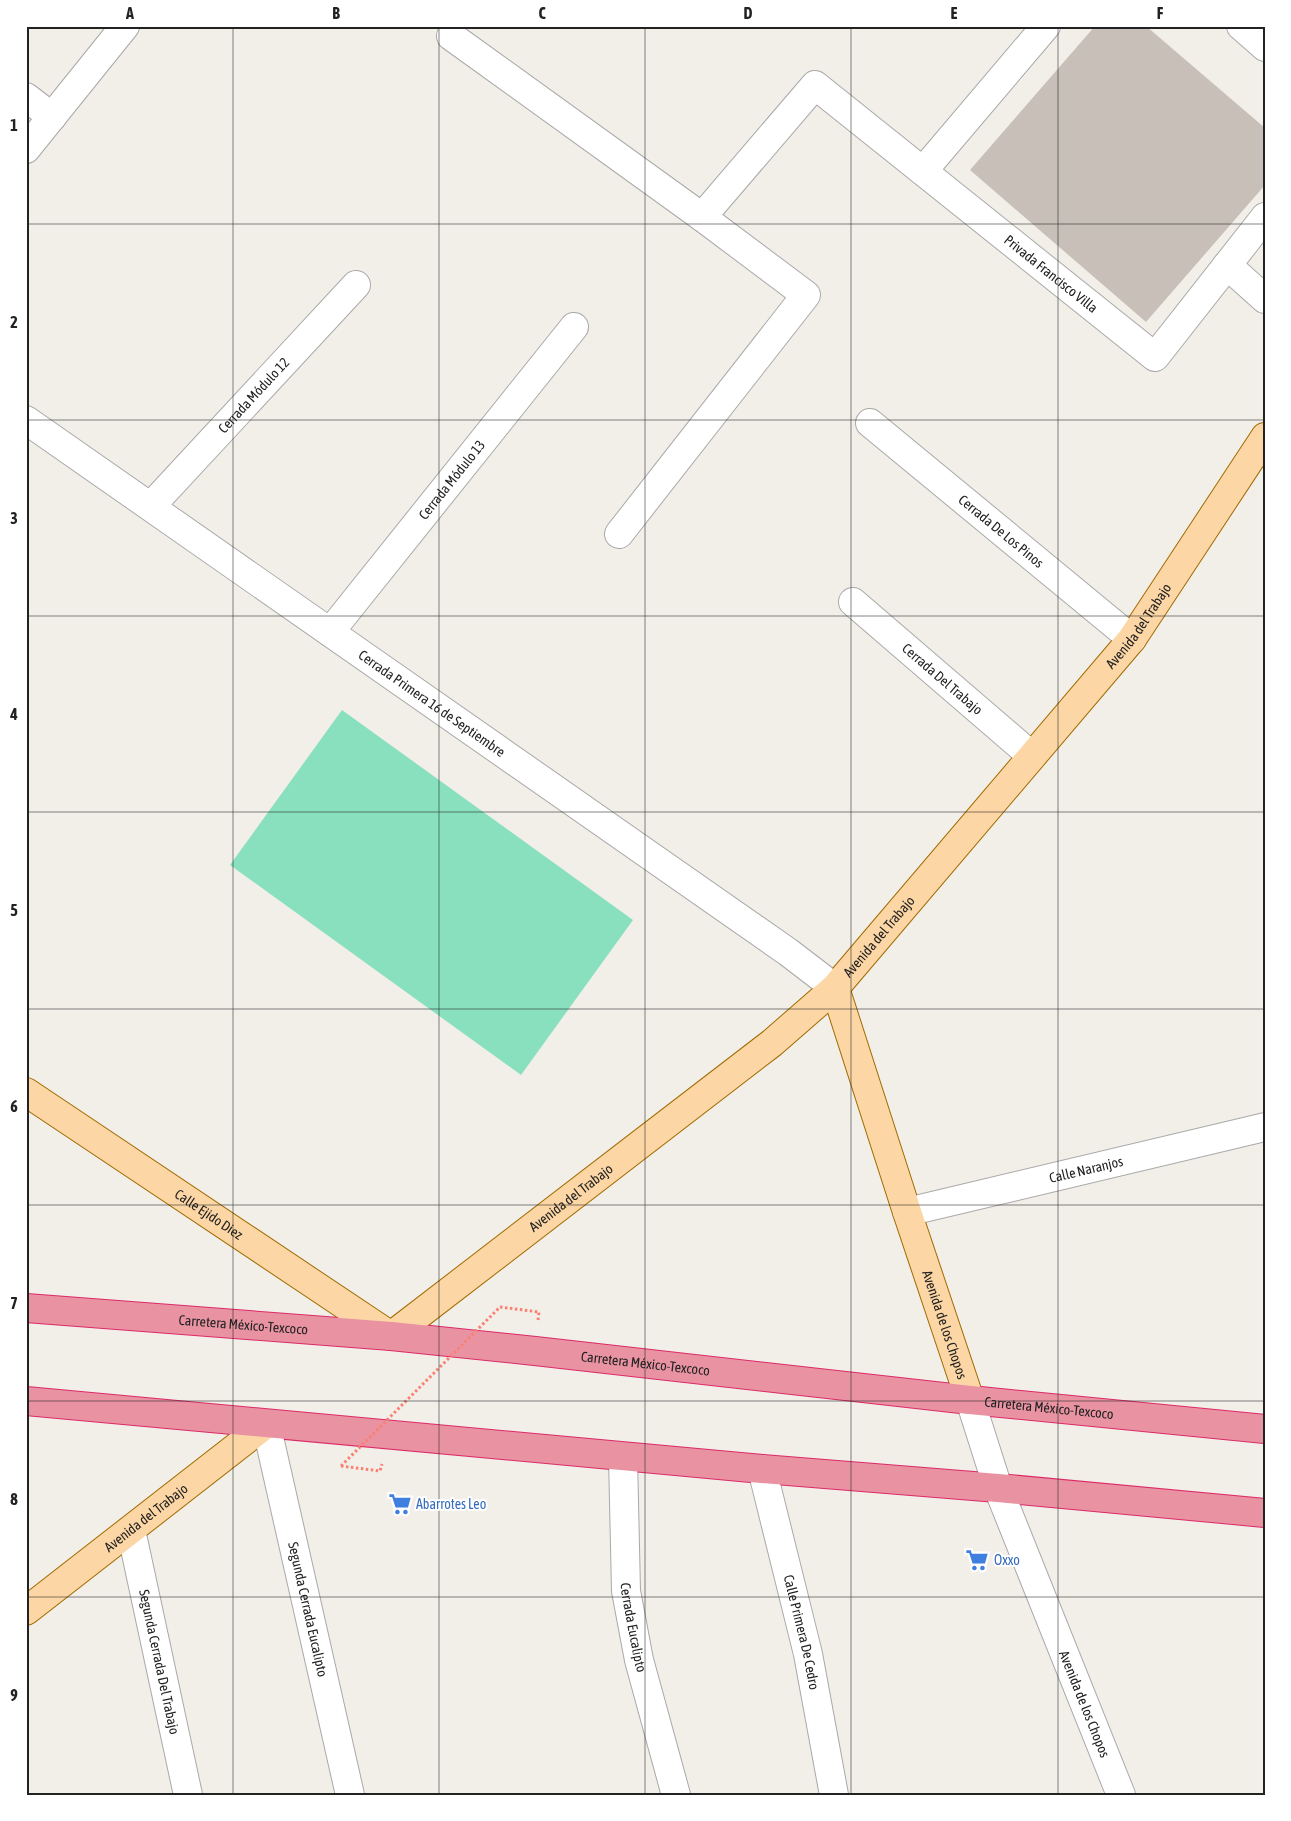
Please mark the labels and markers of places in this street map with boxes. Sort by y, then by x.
supermarket icon: Abarrotes Leo [387,1491,413,1517]
place label: Abarrotes Leo [416,1496,486,1512]
supermarket icon: Oxxo [964,1547,990,1573]
place label: Oxxo [994,1552,1020,1568]

